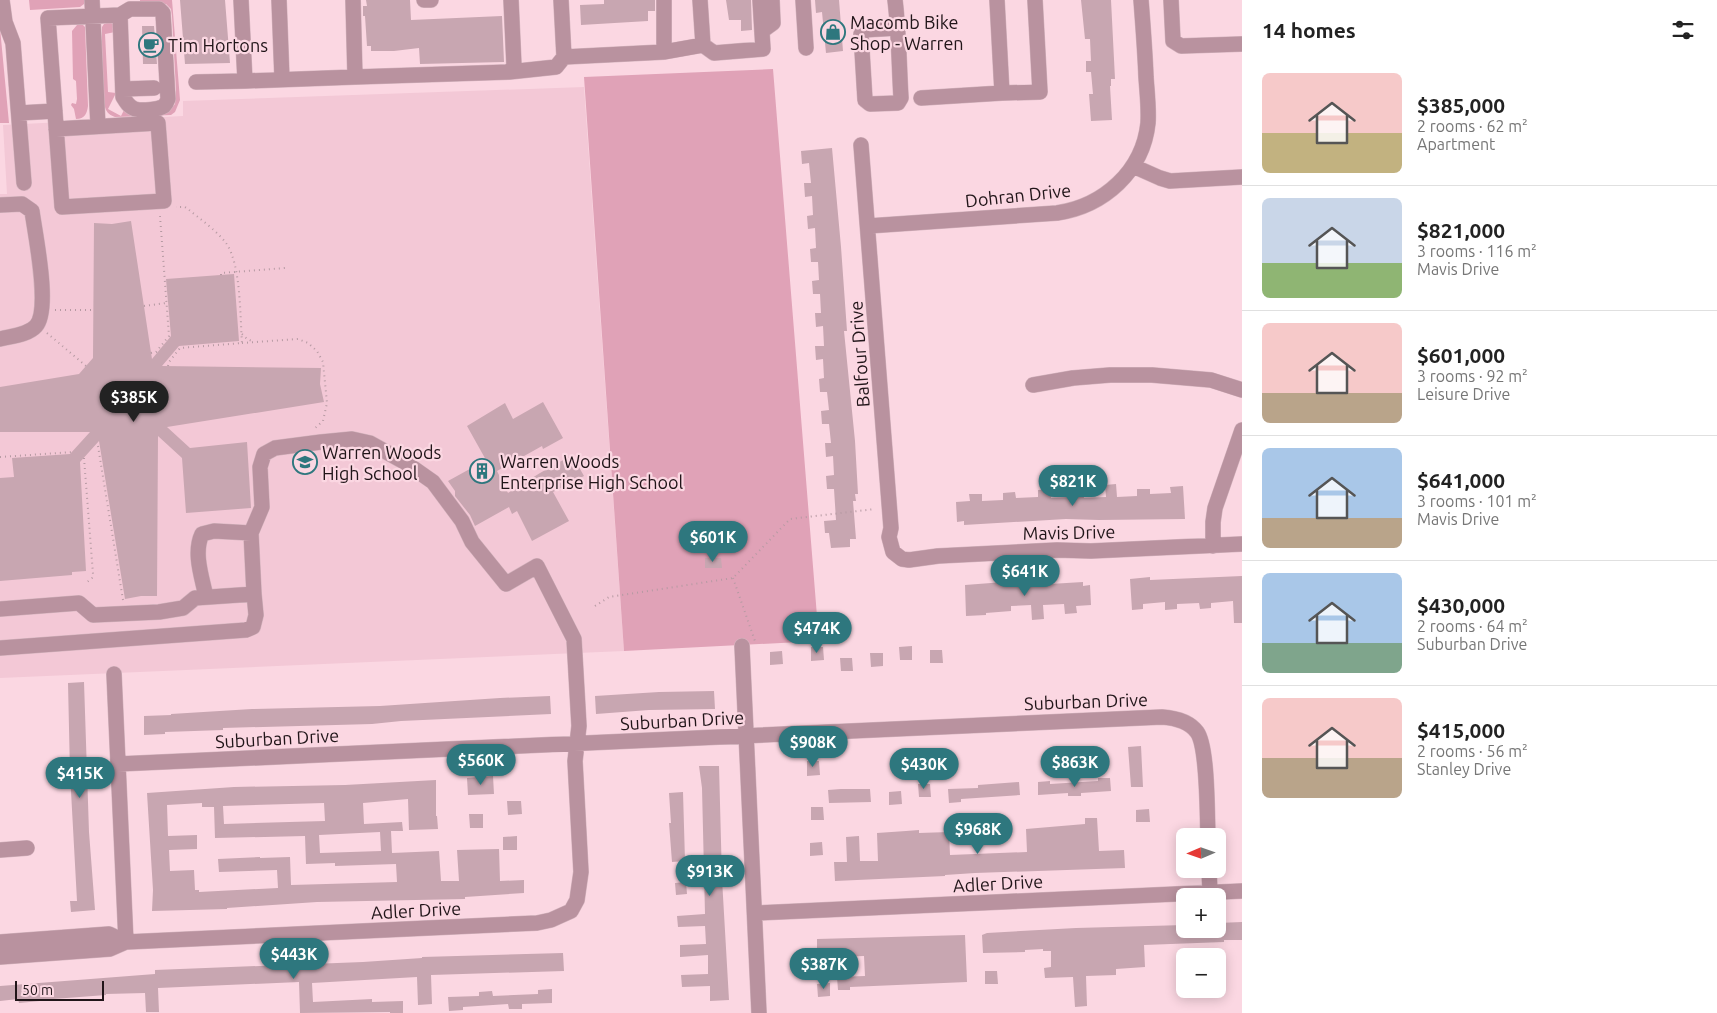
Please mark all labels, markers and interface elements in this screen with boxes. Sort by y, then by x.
place label: Macomb Bike Shop - Warren [850,12,964,53]
icon: filters [1669,16,1697,44]
text: 14 homes [1262,18,1356,42]
shop icon: Macomb Bike Shop - Warren [820,19,846,45]
cafe icon: Tim Hortons [138,32,164,58]
place label: Tim Hortons [168,35,268,55]
icon: home [1302,93,1362,153]
text: $385,000 [1417,93,1505,117]
text: 2 rooms · 62 m² [1417,117,1528,135]
text: Apartment [1417,135,1495,153]
street label: Dohran Drive [964,179,1072,211]
icon: home [1302,218,1362,278]
text: $821,000 [1417,218,1505,242]
text: 3 rooms · 116 m² [1417,242,1537,260]
text: Mavis Drive [1417,260,1499,278]
street label: Balfour Drive [845,300,873,408]
icon: home [1302,343,1362,403]
text: $601,000 [1417,343,1505,367]
text: 3 rooms · 92 m² [1417,367,1528,385]
pin: $385K [99,380,169,423]
text: Leisure Drive [1417,385,1510,403]
text: $385K [111,388,157,406]
place label: Warren Woods High School [322,442,441,483]
school or university icon: Warren Woods High School [292,449,318,475]
place label: Warren Woods Enterprise High School [500,451,684,492]
building icon: Warren Woods Enterprise High School [469,458,495,484]
pin: $821K [1038,464,1108,507]
icon: home [1302,468,1362,528]
text: $641,000 [1417,468,1505,492]
text: $821K [1050,472,1096,490]
text: 3 rooms · 101 m² [1417,492,1537,510]
text: Mavis Drive [1417,510,1499,528]
pin: $601K [678,520,748,563]
street label: Mavis Drive [1023,521,1115,543]
text: $601K [690,528,736,546]
pin: $641K [990,554,1060,597]
text: $641K [1002,562,1048,580]
icon: home [1302,593,1362,653]
text: $430,000 [1417,593,1505,617]
pin: $474K [782,612,852,654]
text: 2 rooms · 64 m² [1417,617,1528,635]
text: $474K [794,619,840,637]
text: Suburban Drive [1417,635,1527,653]
street label: Suburban Drive [1024,689,1148,713]
street label: Suburban Drive [620,707,744,733]
icon: home [1302,718,1362,778]
text: $415,000 [1417,718,1505,742]
street label: Suburban Drive [215,725,339,751]
pin: $908K [778,726,848,768]
text: $908K [790,733,836,751]
text: 2 rooms · 56 m² [1417,742,1528,760]
pin: $560K [446,744,516,786]
pin: $863K [1040,746,1110,788]
pin: $430K [889,748,959,790]
text: $560K [458,751,504,769]
text: $863K [1052,753,1098,771]
text: $430K [901,755,947,773]
pin: $415K [45,756,115,799]
text: Stanley Drive [1417,760,1511,778]
text: $415K [57,764,103,782]
pin: $968K [943,812,1013,855]
text: $968K [955,820,1001,838]
north arrow [1176,828,1226,878]
map controls [1176,828,1226,998]
pin: $913K [675,854,745,897]
text: $913K [687,862,733,880]
street label: Adler Drive [952,871,1044,895]
button: + [1176,888,1226,938]
street label: Adler Drive [370,898,462,922]
pin: $443K [259,938,329,980]
text: $443K [271,945,317,963]
pin: $387K [789,948,859,990]
button: − [1176,948,1226,998]
text: $387K [801,955,847,973]
scale bar [15,978,104,1001]
text: 50 m [22,982,53,998]

